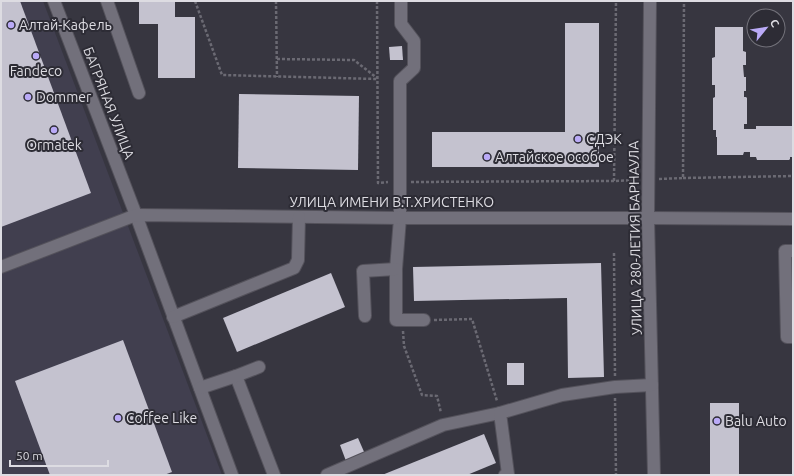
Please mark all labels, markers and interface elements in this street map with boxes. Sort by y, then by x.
north arrow [746,8,786,48]
place label: Алтай-Кафель [19,17,112,33]
text: С [768,17,782,29]
marker: Алтай-Кафель [6,20,16,30]
street label: БАГРЯНАЯ УЛИЦА [80,45,138,161]
marker: Fandeco [31,51,41,61]
place label: Fandeco [10,63,62,79]
place label: Dommer [36,89,92,105]
marker: Dommer [23,92,33,102]
marker: Ormatek [49,125,59,135]
place label: СДЭК [586,131,622,147]
marker: СДЭК [573,134,583,144]
place label: Ormatek [26,137,82,153]
street label: УЛИЦА 280-ЛЕТИЯ БАРНАУЛА [625,141,645,335]
place label: Алтайское особое [495,149,614,165]
marker: Алтайское особое [482,152,492,162]
street label: УЛИЦА ИМЕНИ В.Т.ХРИСТЕНКО [290,194,494,210]
place label: Coffee Like [126,410,197,426]
marker: Coffee Like [113,413,123,423]
place label: Balu Auto [725,413,787,429]
marker: Balu Auto [712,416,722,426]
scale bar [10,442,108,468]
text: 50 m [16,449,43,462]

